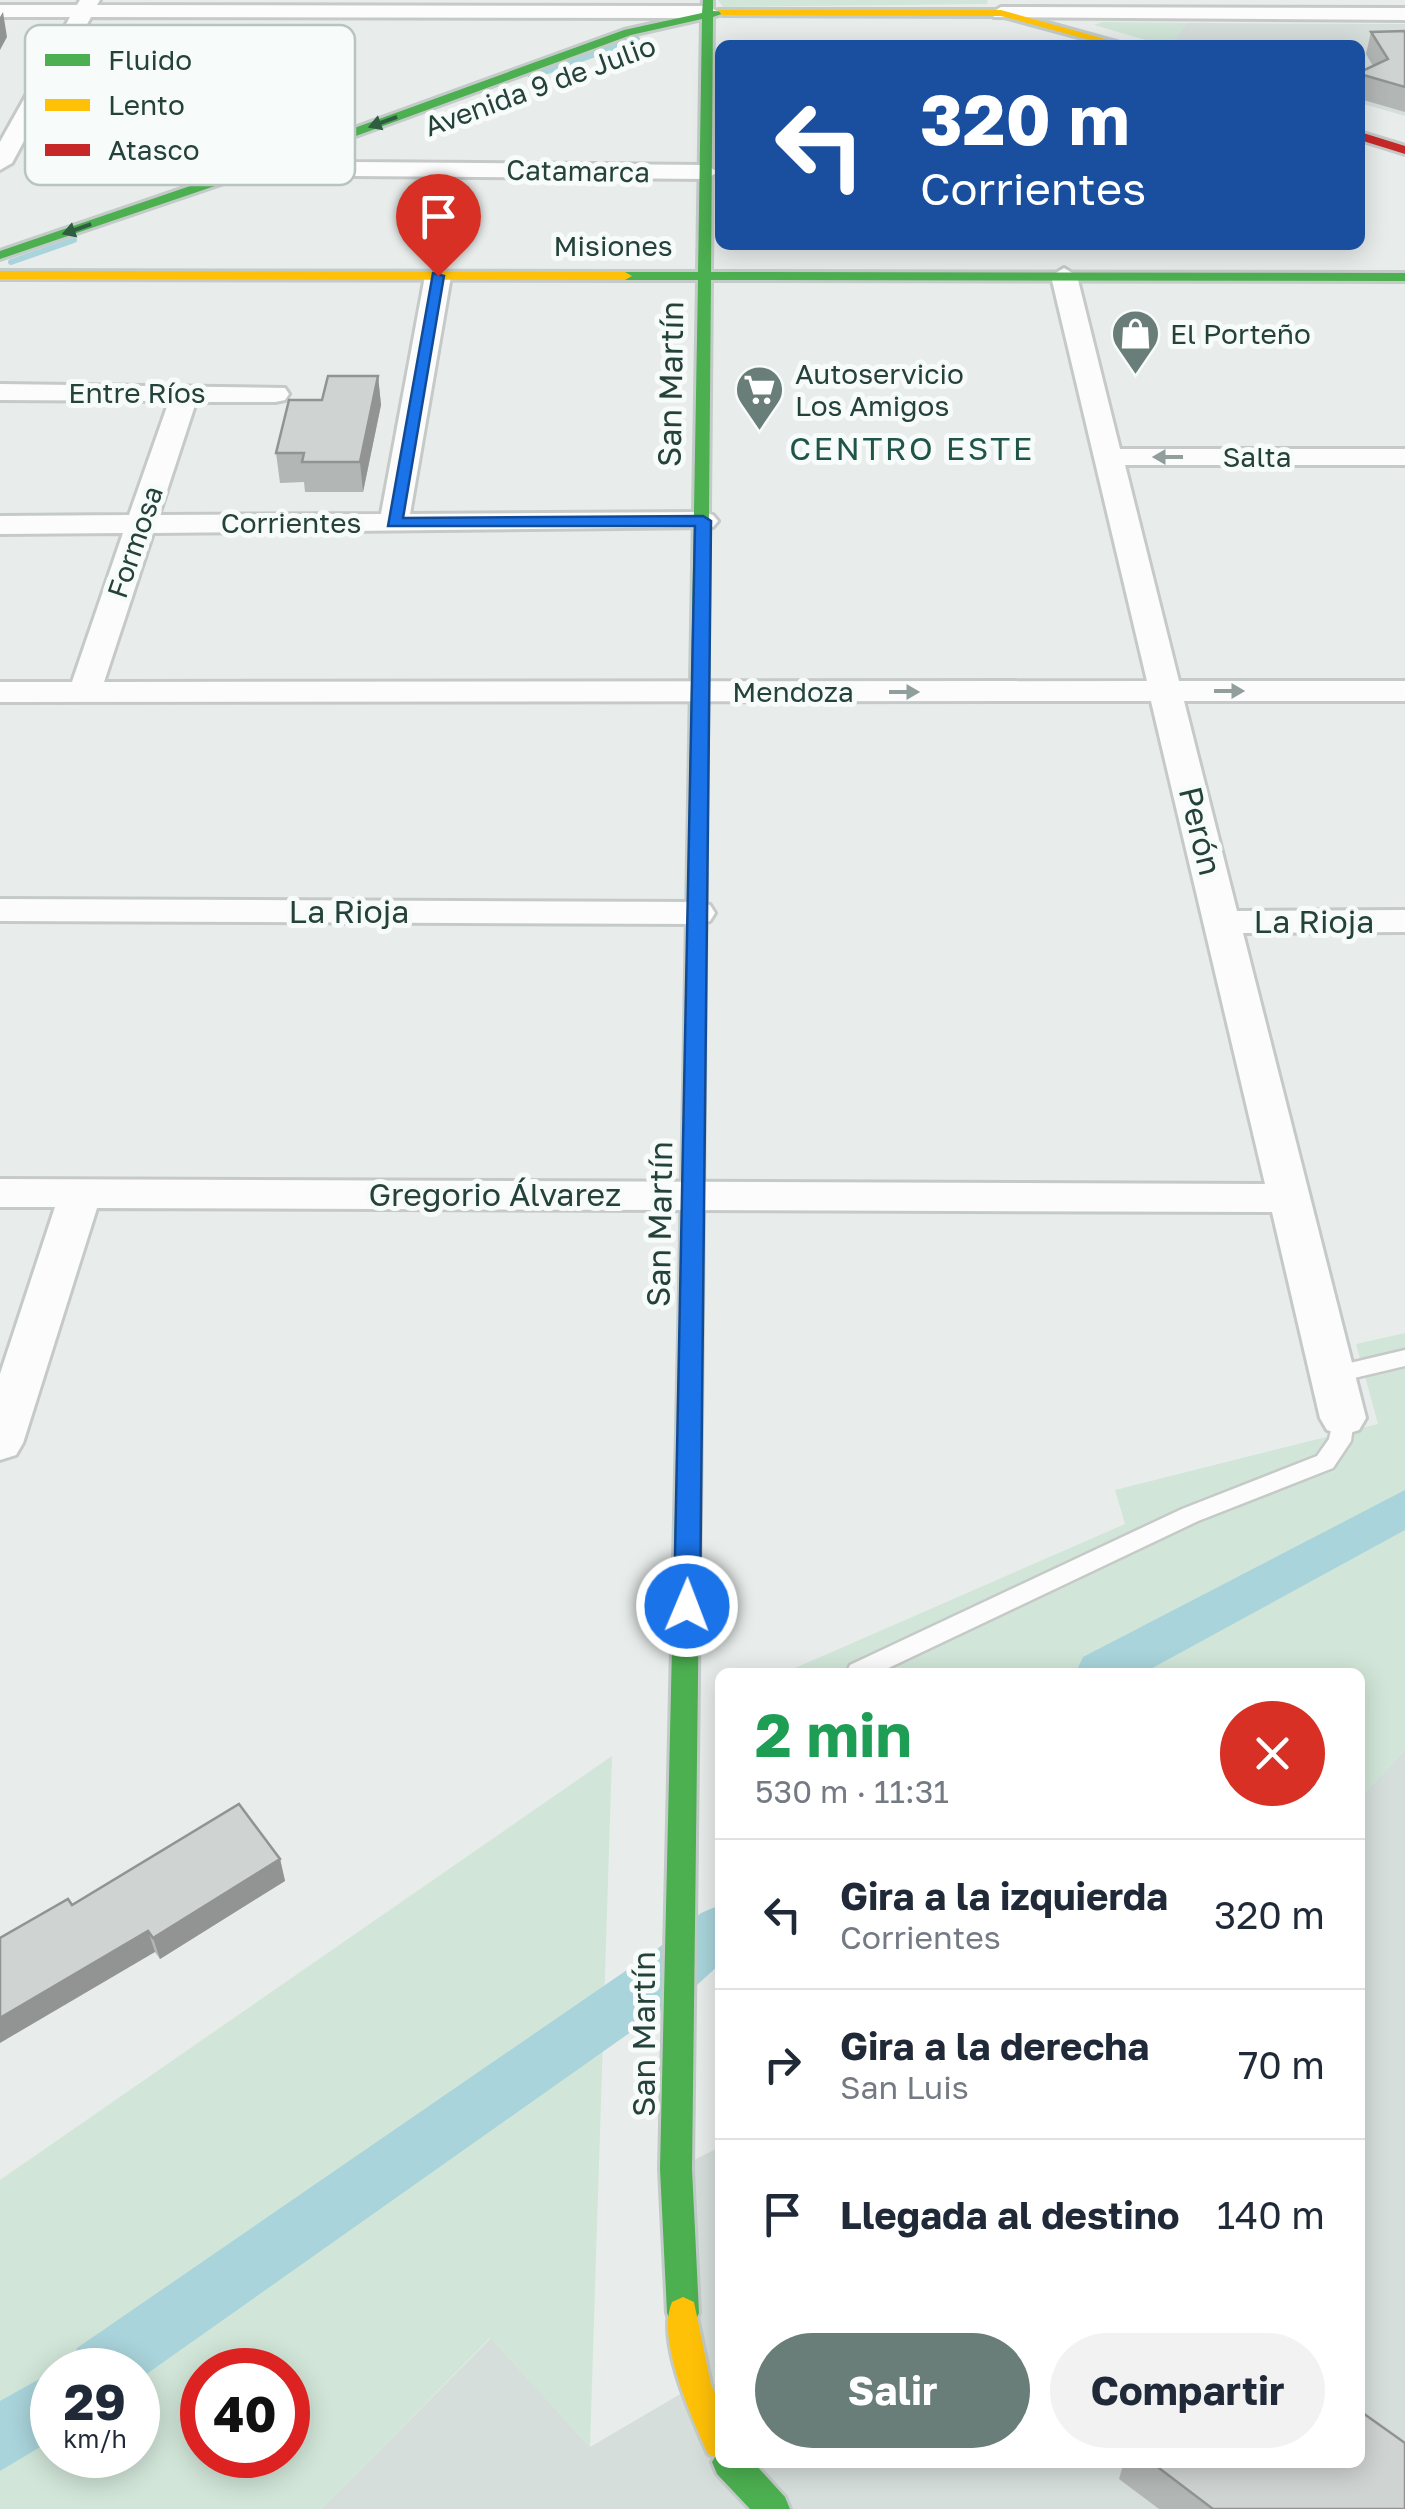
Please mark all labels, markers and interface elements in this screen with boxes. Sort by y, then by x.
legend [25,25,355,185]
street label: Avenida 9 de Julio [420,28,660,143]
text: Fluido [108,43,192,76]
text: 320 m [920,76,1130,160]
icon: left [755,80,885,210]
text: Lento [108,88,185,121]
one-way arrow [368,115,398,130]
text: Atasco [108,133,200,166]
street label: Catamarca [506,153,650,188]
text: Corrientes [920,161,1146,215]
pin [396,174,481,277]
icon: arrive [411,189,466,244]
one-way arrow [61,222,91,237]
street label: Misiones [553,229,673,262]
street label: San Martín [650,301,690,467]
shop icon: El Porteño [1109,308,1161,376]
place label: El Porteño [1170,317,1311,350]
place label: Autoservicio Los Amigos [795,357,964,422]
supermarket icon: Autoservicio Los Amigos [734,364,786,432]
street label: Entre Ríos [68,376,206,409]
district label: CENTRO ESTE [789,429,1035,467]
street label: Salta [1222,440,1292,473]
one-way arrow [1151,449,1183,465]
street label: Formosa [100,481,169,602]
street label: Corrientes [221,506,361,539]
street label: Mendoza [732,675,854,708]
one-way arrow [1213,683,1245,699]
one-way arrow [888,684,920,700]
street label: Perón [1172,782,1230,879]
street label: La Rioja [289,892,409,930]
street label: La Rioja [1254,902,1374,940]
street label: San Martín [639,1141,679,1307]
street label: Gregorio Álvarez [369,1175,621,1213]
position arrow [635,1554,739,1658]
text: 2 min [755,1698,912,1770]
button: close [1220,1701,1325,1806]
text: 530 m · 11:31 [755,1772,949,1810]
text: Gira a la izquierda [840,1873,1168,1918]
icon: left [755,1887,810,1942]
text: 320 m [1214,1892,1325,1937]
text: Corrientes [840,1918,1001,1956]
street label: San Martín [624,1951,662,2117]
text: Gira a la derecha [840,2023,1149,2068]
icon: right [755,2037,810,2092]
text: 70 m [1238,2042,1325,2087]
text: San Luis [840,2068,969,2106]
icon: arrive [755,2187,810,2242]
text: Llegada al destino [840,2192,1180,2237]
text: 140 m [1217,2192,1325,2237]
button: Salir [755,2333,1030,2448]
button: Compartir [1050,2333,1325,2448]
speed limit sign: 40 [180,2348,310,2478]
text: 29 [64,2371,126,2431]
text: km/h [63,2423,127,2454]

